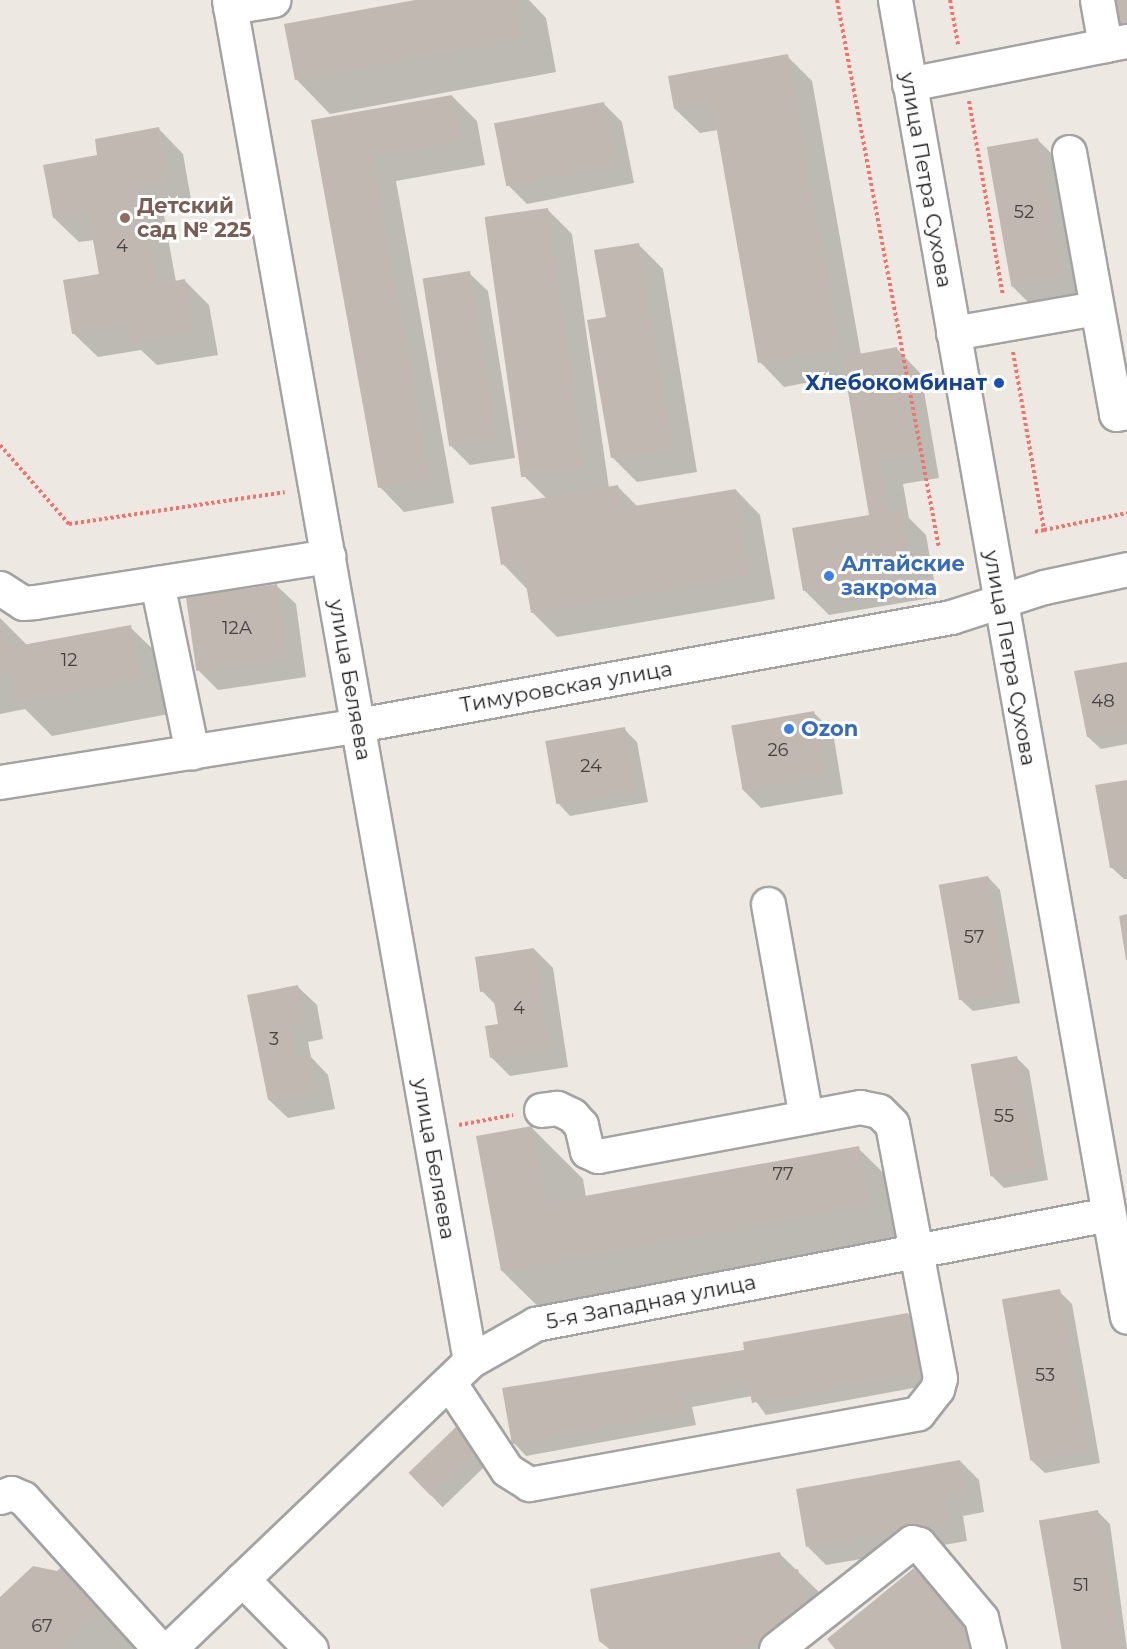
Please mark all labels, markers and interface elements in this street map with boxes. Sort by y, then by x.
street label: улица Петра Сухова [895,70,957,290]
place label: Детский сад № 225 [137,193,252,243]
house number: 52 [1014,201,1034,223]
marker: Детский сад № 225 [118,211,132,225]
house number: 4 [116,235,128,257]
place label: Хлебокомбинат [805,370,987,396]
marker: Хлебокомбинат [992,376,1006,390]
street label: улица Петра Сухова [979,548,1041,768]
place label: Алтайские закрома [841,551,965,601]
marker: Алтайские закрома [822,569,836,583]
street label: улица Беляева [323,598,377,762]
house number: 12А [222,617,252,639]
house number: 12 [61,649,77,671]
street label: Тимуровская улица [458,656,674,718]
house number: 48 [1091,690,1115,712]
place label: Ozon [801,716,858,742]
marker: Ozon [782,722,796,736]
house number: 26 [767,739,789,761]
house number: 24 [580,755,602,777]
house number: 57 [964,926,984,948]
house number: 4 [513,997,525,1019]
house number: 3 [269,1028,279,1050]
street label: улица Беляева [407,1077,461,1241]
house number: 55 [994,1105,1014,1127]
house number: 77 [772,1163,794,1185]
street label: 5-я Западная улица [544,1269,758,1335]
house number: 53 [1035,1364,1055,1386]
house number: 51 [1073,1574,1089,1596]
house number: 67 [31,1615,53,1637]

